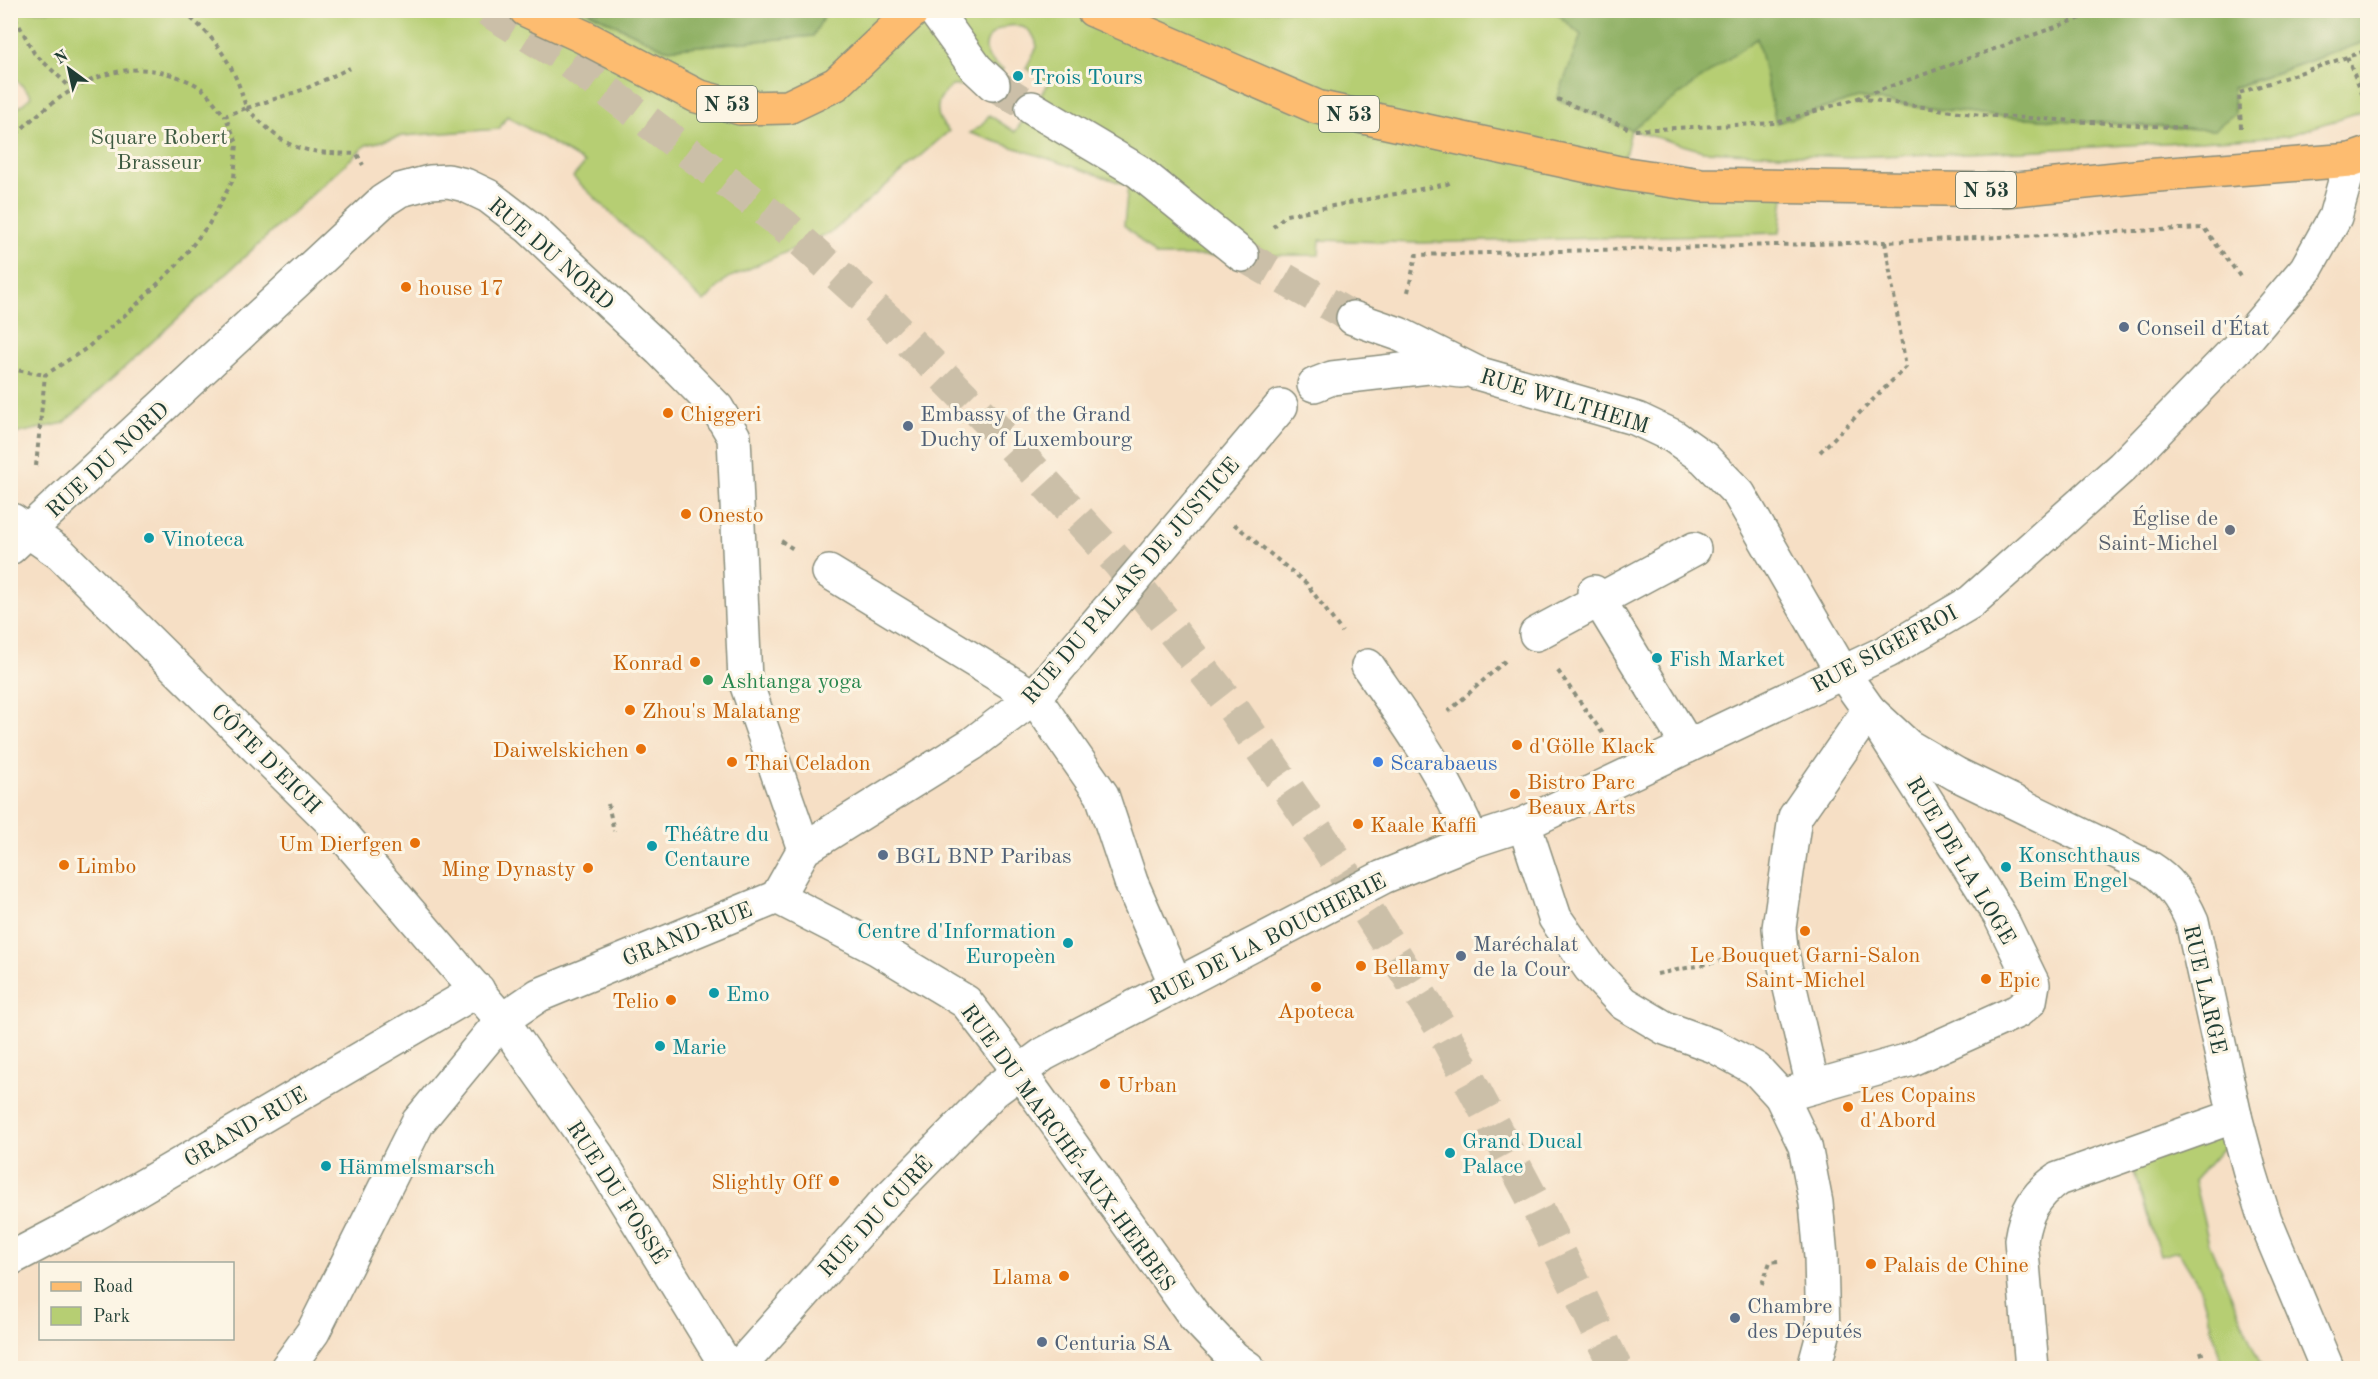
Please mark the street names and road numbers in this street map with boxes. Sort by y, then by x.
road number: N 53 [697,86,757,122]
road number: N 53 [1319,96,1379,132]
road number: N 53 [1956,172,2016,208]
street label: RUE DU NORD [484,194,618,315]
street label: RUE WILTHEIM [1477,366,1652,438]
street label: RUE DU NORD [43,398,174,522]
street label: RUE DU PALAIS DE JUSTICE [1019,454,1244,709]
street label: RUE SIGEFROI [1808,602,1961,697]
street label: CÔTE D'EICH [206,698,327,819]
street label: RUE DE LA LOGE [1902,774,2019,948]
street label: RUE DE LA BOUCHERIE [1146,870,1390,1009]
street label: GRAND-RUE [620,899,756,971]
street label: RUE LARGE [2179,923,2230,1056]
street label: RUE DU MARCHÉ-AUX-HERBES [956,999,1181,1296]
street label: GRAND-RUE [181,1084,311,1172]
street label: RUE DU FOSSÉ [562,1116,673,1269]
street label: RUE DU CURÉ [813,1151,938,1282]

